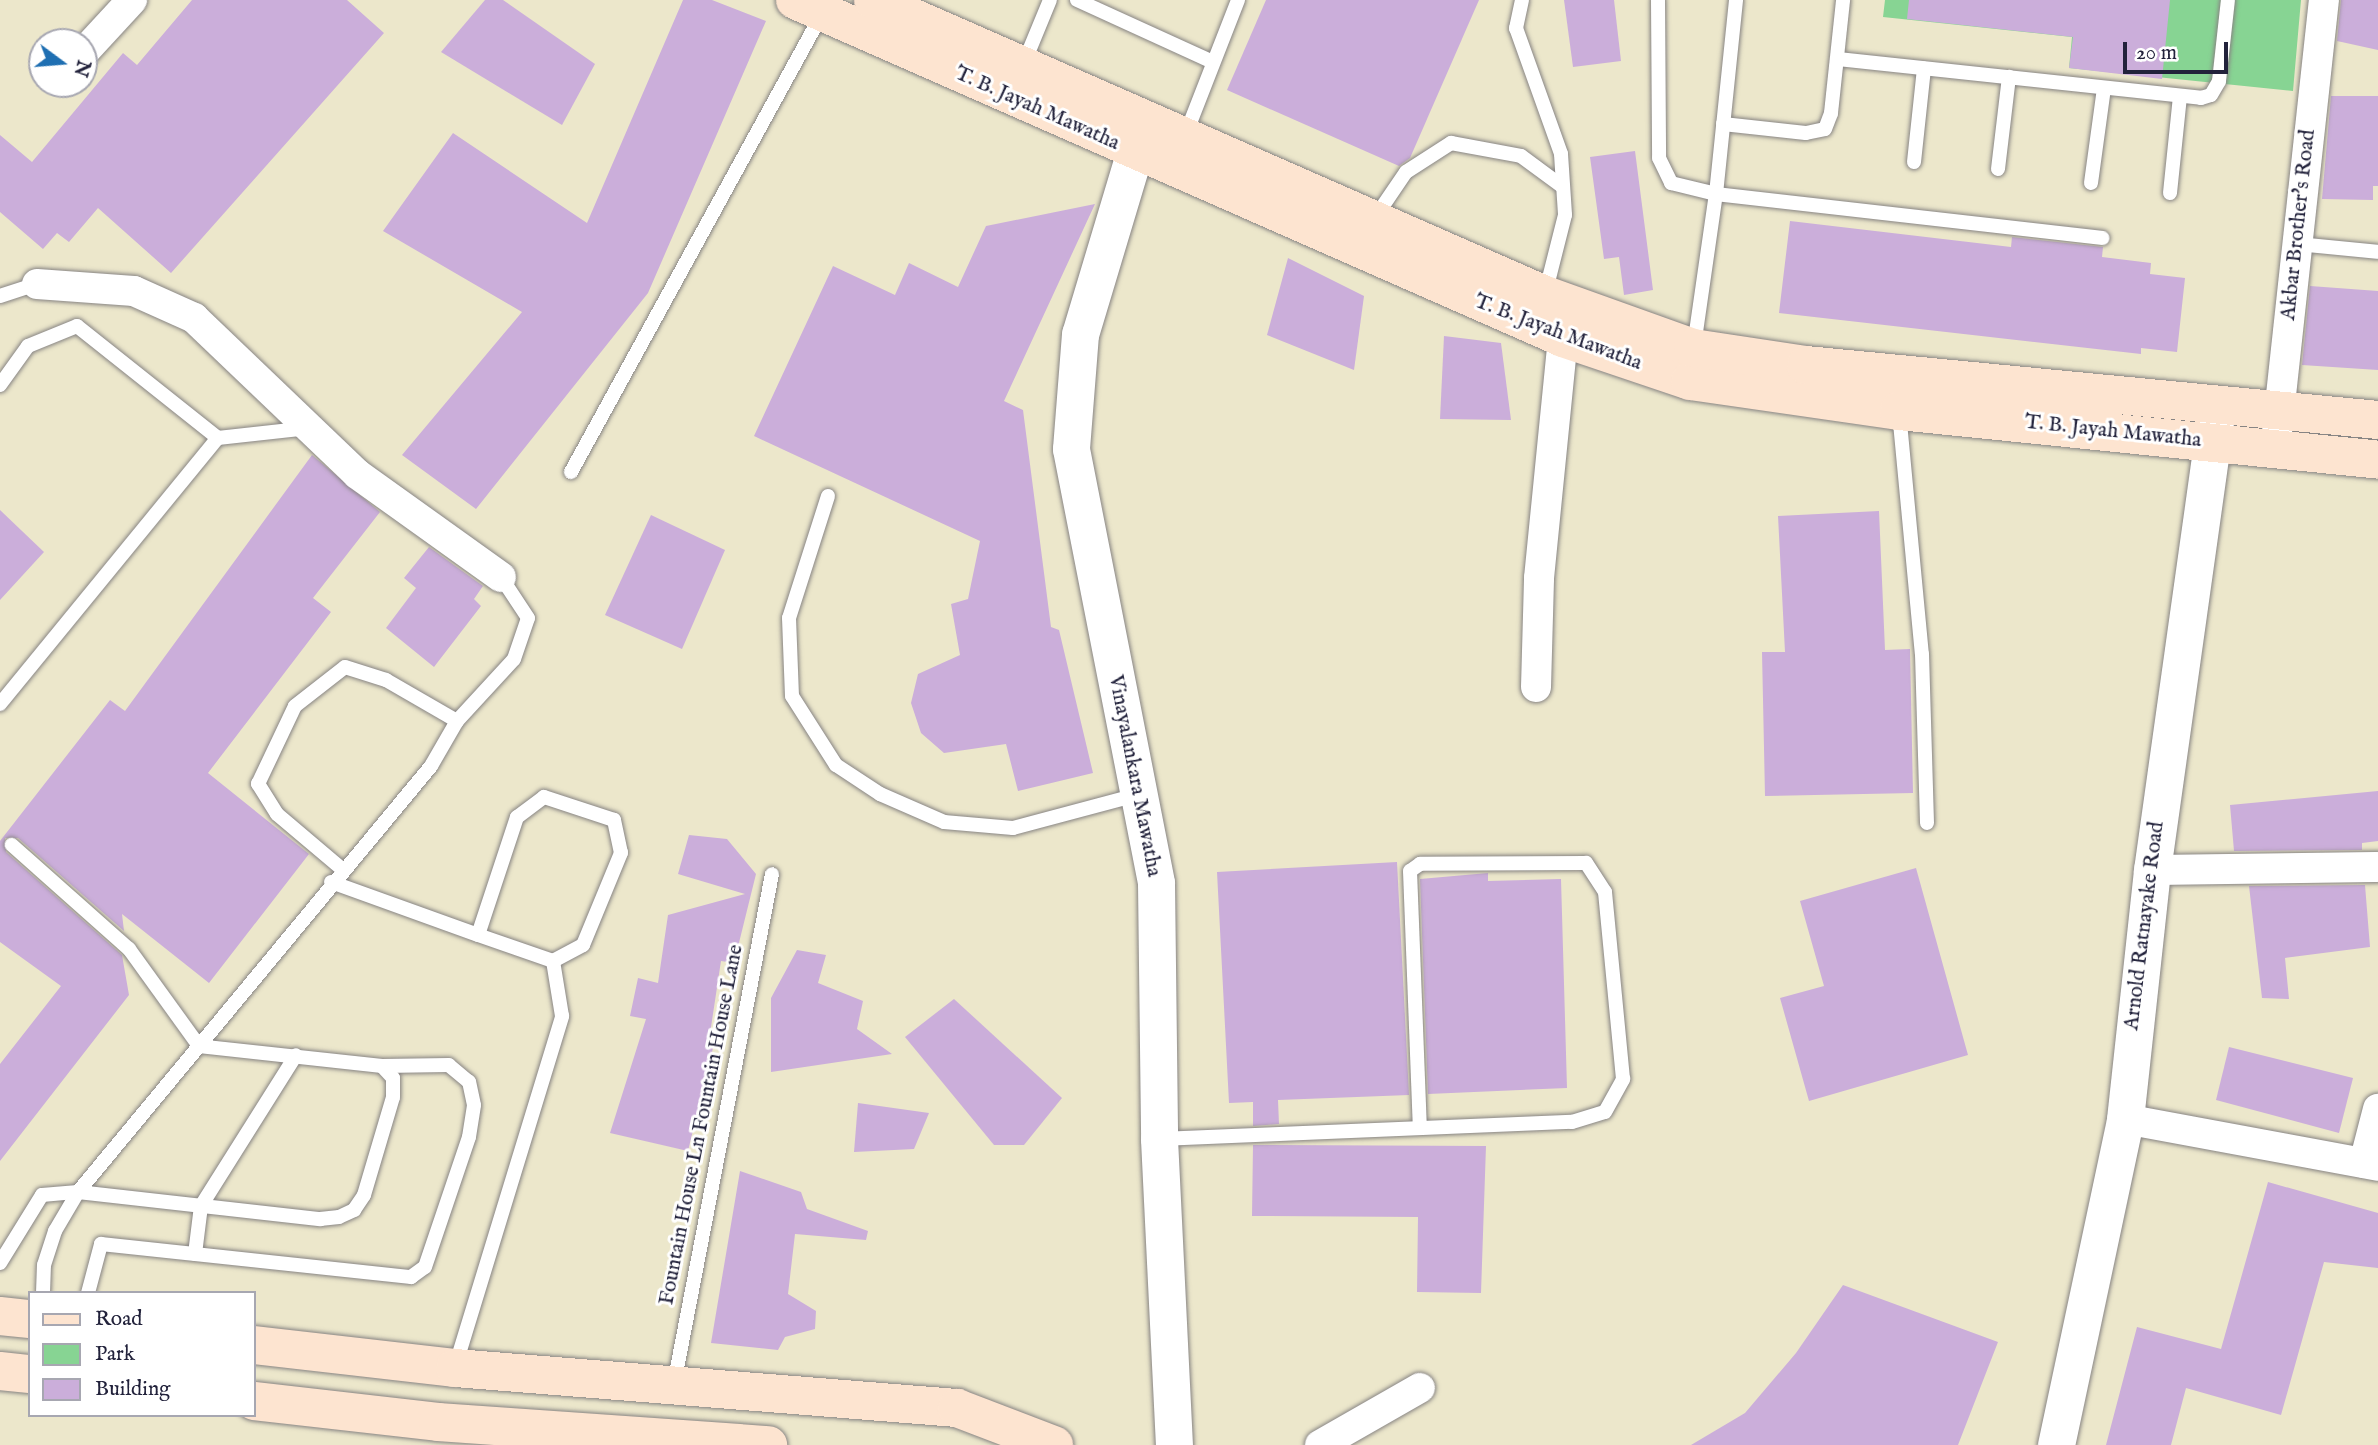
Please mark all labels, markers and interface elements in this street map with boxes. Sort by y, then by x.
north arrow [28,28,98,98]
scale bar [2126,28,2231,72]
text: 20 m [2136,40,2177,67]
text: N [67,57,95,79]
street label: T. B. Jayah Mawatha [951,61,1123,157]
street label: Akbar Brother's Road [2276,128,2322,322]
street label: T. B. Jayah Mawatha [1471,289,1645,377]
street label: T. B. Jayah Mawatha [2024,410,2202,454]
street label: Vinayalankara Mawatha [1102,673,1166,879]
street label: Arnold Ratnayake Road [2120,820,2170,1032]
street label: Fountain House Ln Fountain House Lane [655,943,749,1307]
legend [28,1291,256,1417]
text: Road [95,1306,142,1333]
text: Park [95,1341,135,1368]
text: Building [95,1376,170,1403]

